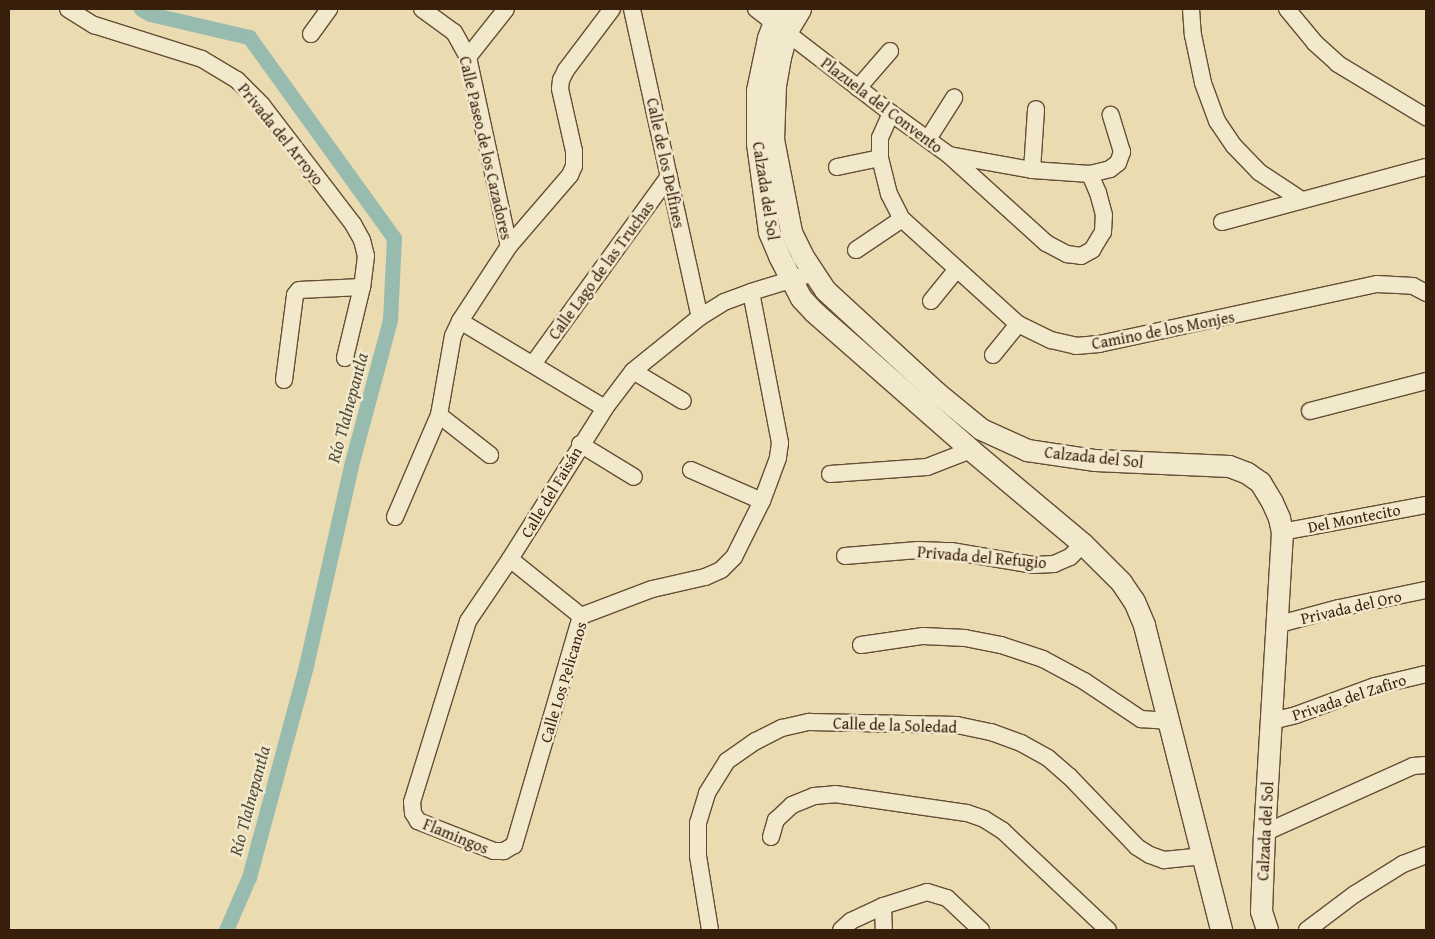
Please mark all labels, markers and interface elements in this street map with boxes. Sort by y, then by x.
street label: Plazuela del Convento [817,53,947,157]
street label: Calle Paseo de los Cazadores [456,54,516,242]
street label: Privada del Arroyo [234,79,328,189]
street label: Calle de los Delfines [643,96,689,230]
street label: Calzada del Sol [749,140,783,242]
street label: Calle Lago de las Truchas [544,197,658,343]
street label: Camino de los Monjes [1090,307,1236,353]
water label: Río Tlalnepantla [323,351,373,465]
street label: Calzada del Sol [1044,442,1144,472]
street label: Calle del Faisán [516,443,586,541]
street label: Del Montecito [1306,500,1402,536]
street label: Privada del Refugio [917,542,1047,572]
street label: Privada del Oro [1299,586,1403,628]
street label: Calle Los Pelicanos [535,619,591,745]
street label: Privada del Zafiro [1290,670,1408,724]
street label: Calle de la Soledad [833,713,957,737]
water label: Río Tlalnepantla [225,744,275,858]
street label: Calzada del Sol [1253,781,1277,881]
street label: Flamingos [420,814,492,858]

